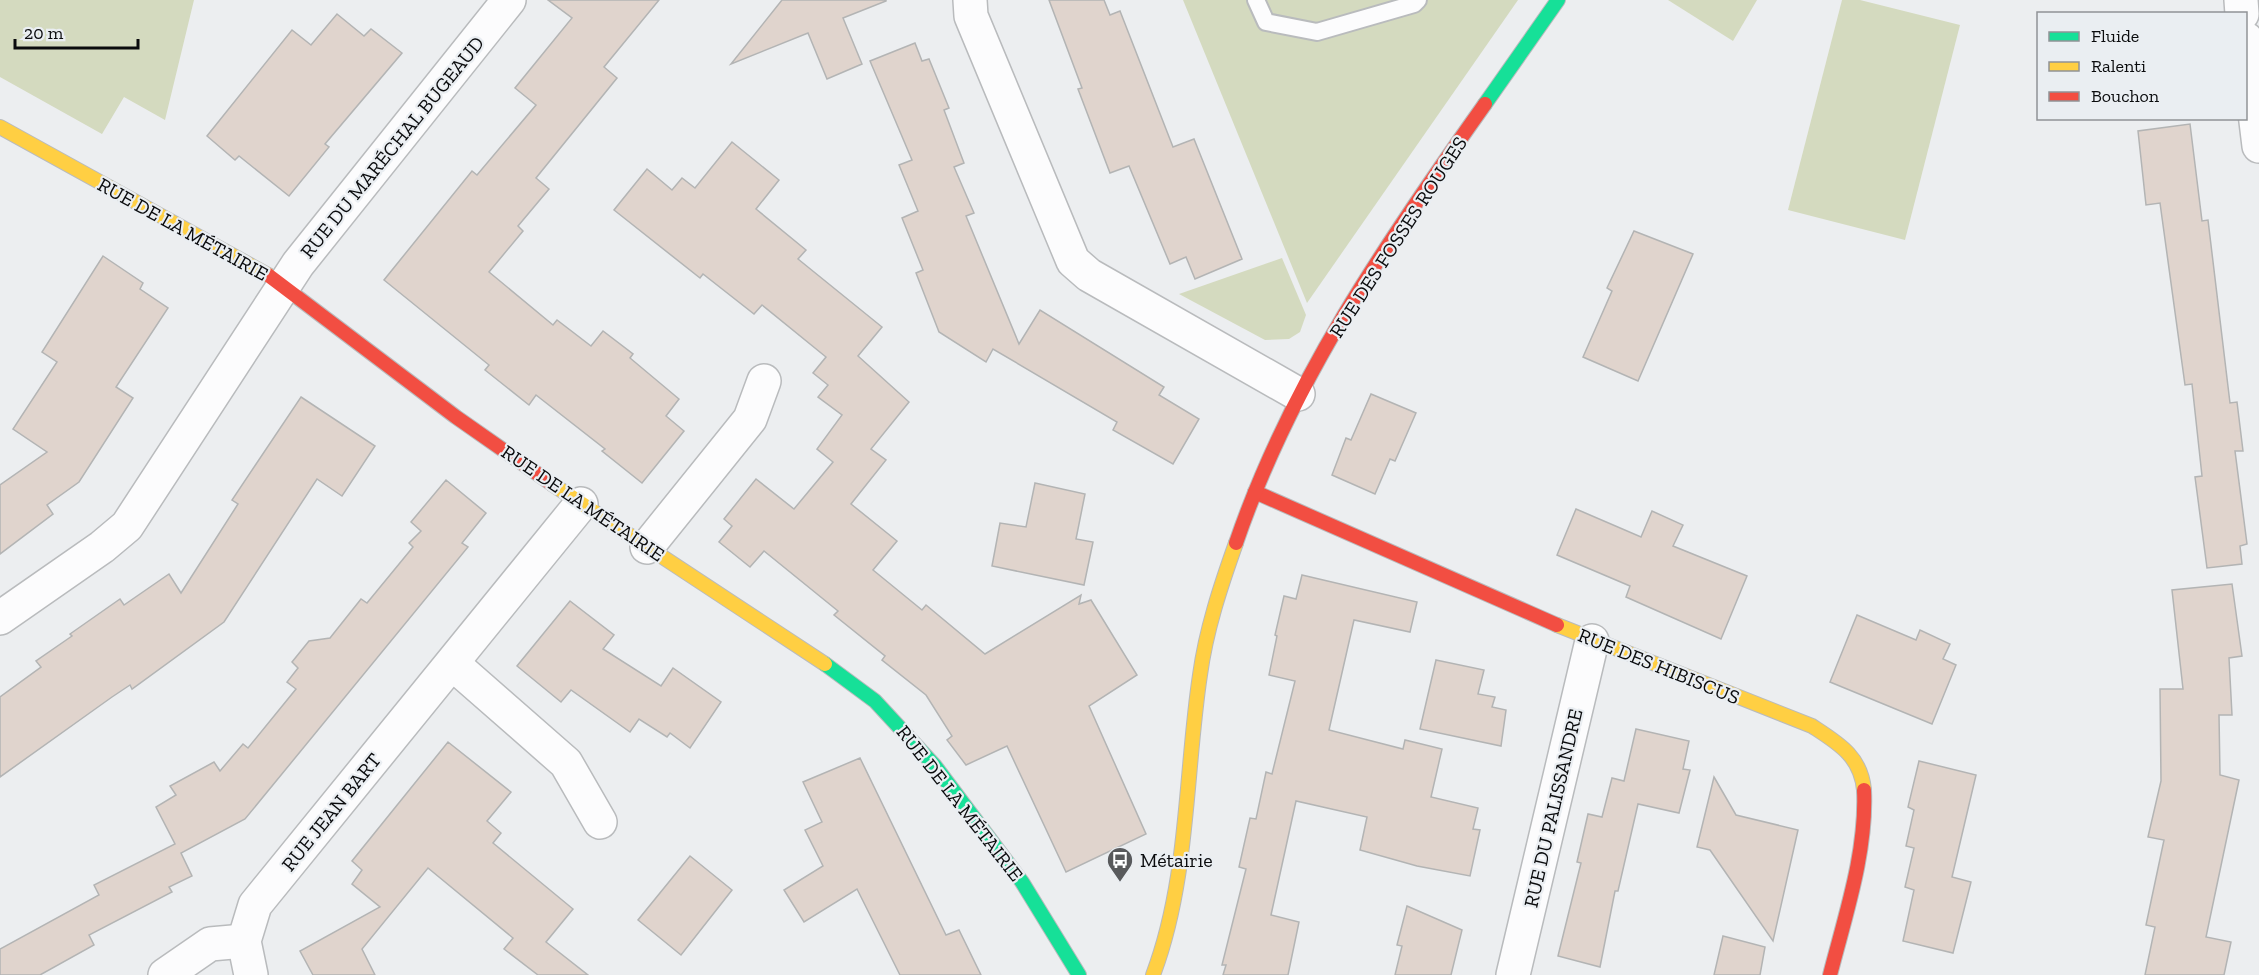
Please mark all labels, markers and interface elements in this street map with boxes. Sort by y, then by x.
scale bar [15,12,138,50]
legend [2037,12,2247,120]
text: 20 m [24,22,64,44]
text: Fluide [2091,25,2139,47]
street label: RUE DU MARÉCHAL BUGEAUD [295,31,489,263]
text: Ralenti [2091,55,2146,77]
text: Bouchon [2091,85,2160,107]
street label: RUE DES FOSSES ROUGES [1324,132,1472,342]
street label: RUE DE LA MÉTAIRIE [94,172,272,286]
street label: RUE DE LA MÉTAIRIE [497,440,669,566]
street label: RUE DES HIBISCUS [1575,623,1743,709]
street label: RUE DU PALISSANDRE [1518,706,1588,910]
street label: RUE DE LA MÉTAIRIE [892,720,1028,886]
street label: RUE JEAN BART [276,748,386,876]
bus stop icon: Métairie [1105,845,1135,883]
place label: Métairie [1140,848,1213,872]

